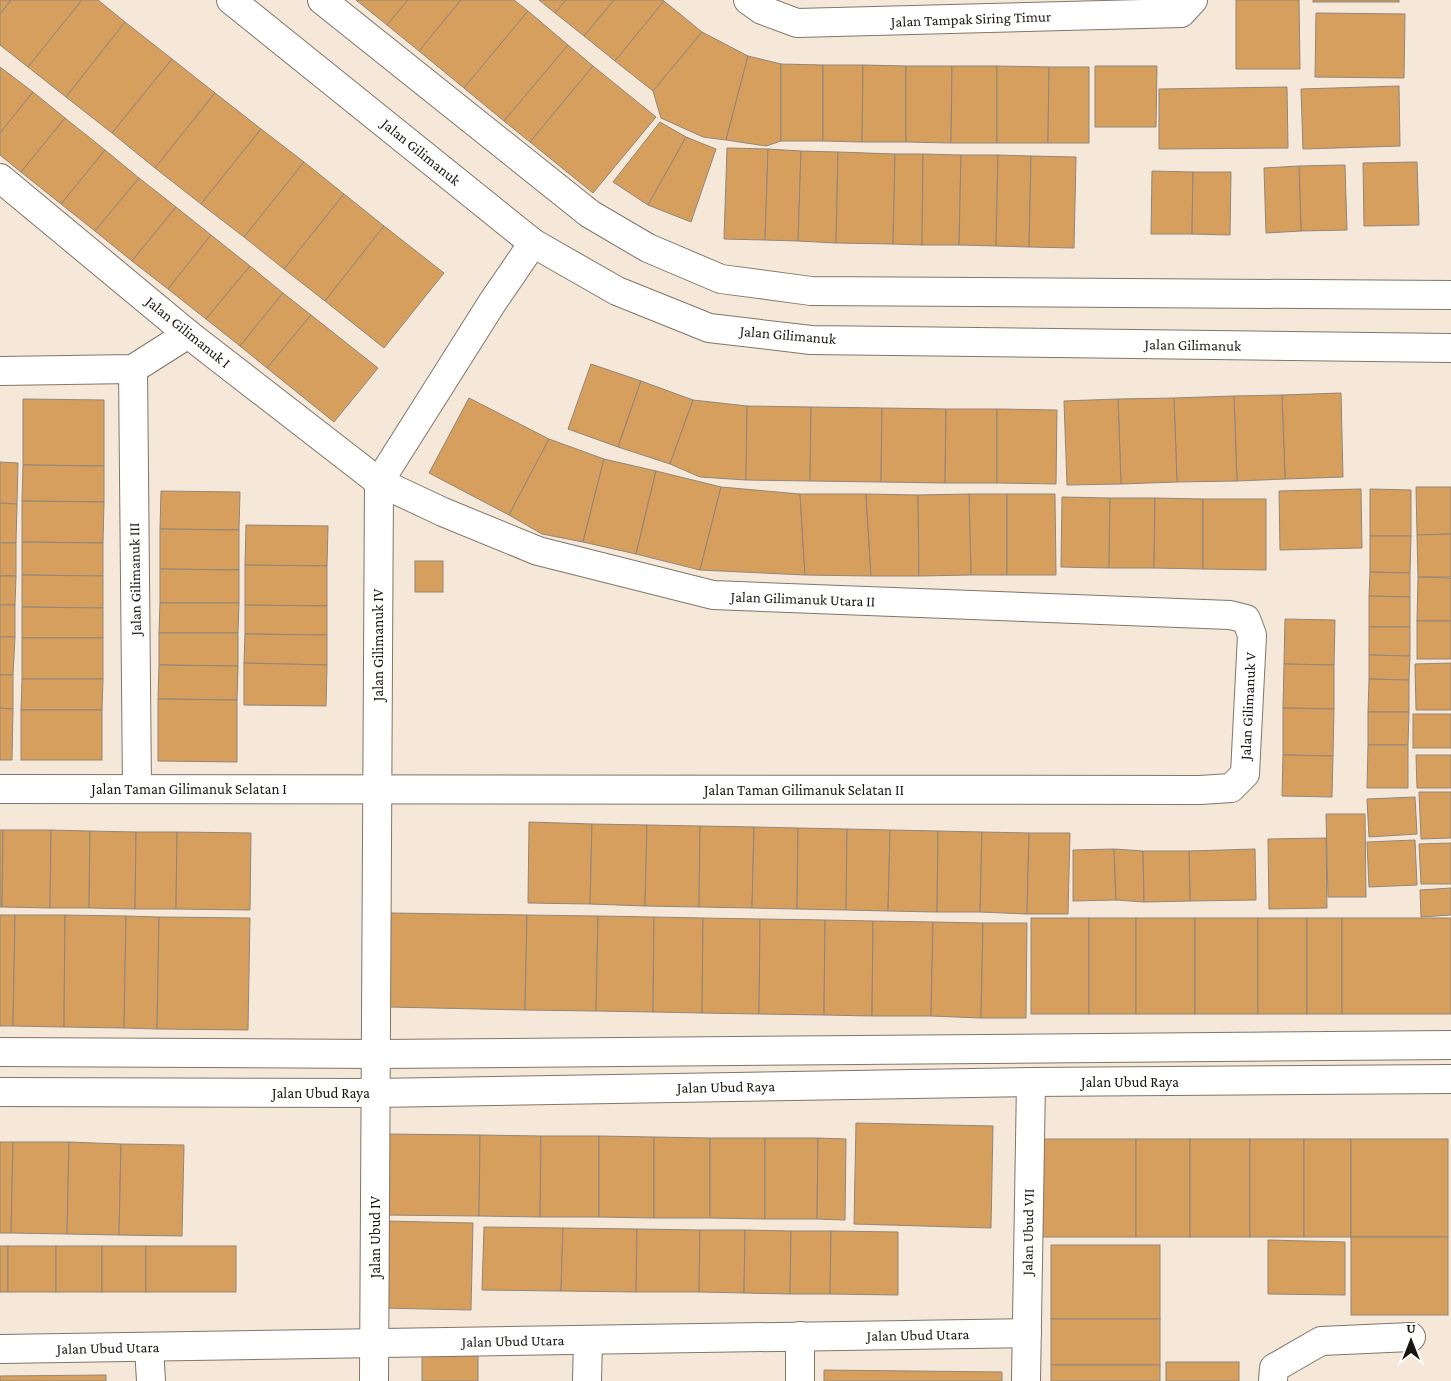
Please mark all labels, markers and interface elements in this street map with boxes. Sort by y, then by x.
street label: Jalan Tampak Siring Timur [889,8,1052,31]
street label: Jalan Gilimanuk [376,114,464,190]
street label: Jalan Gilimanuk I [140,292,233,372]
street label: Jalan Gilimanuk [737,323,838,348]
street label: Jalan Gilimanuk [1143,336,1242,355]
street label: Jalan Gilimanuk III [126,522,145,638]
street label: Jalan Gilimanuk IV [370,588,387,703]
street label: Jalan Gilimanuk Utara II [728,588,876,611]
street label: Jalan Gilimanuk V [1237,651,1260,762]
street label: Jalan Taman Gilimanuk Selatan I [89,781,287,798]
street label: Jalan Taman Gilimanuk Selatan II [702,782,904,799]
street label: Jalan Ubud Raya [1079,1074,1179,1091]
street label: Jalan Ubud Raya [675,1078,775,1097]
street label: Jalan Ubud Raya [270,1085,370,1102]
street label: Jalan Ubud VII [1019,1188,1038,1278]
street label: Jalan Ubud IV [367,1195,384,1280]
north arrow [1386,1316,1436,1366]
text: U [1406,1320,1416,1336]
street label: Jalan Ubud Utara [865,1326,970,1345]
street label: Jalan Ubud Utara [460,1332,565,1351]
street label: Jalan Ubud Utara [55,1339,160,1358]

